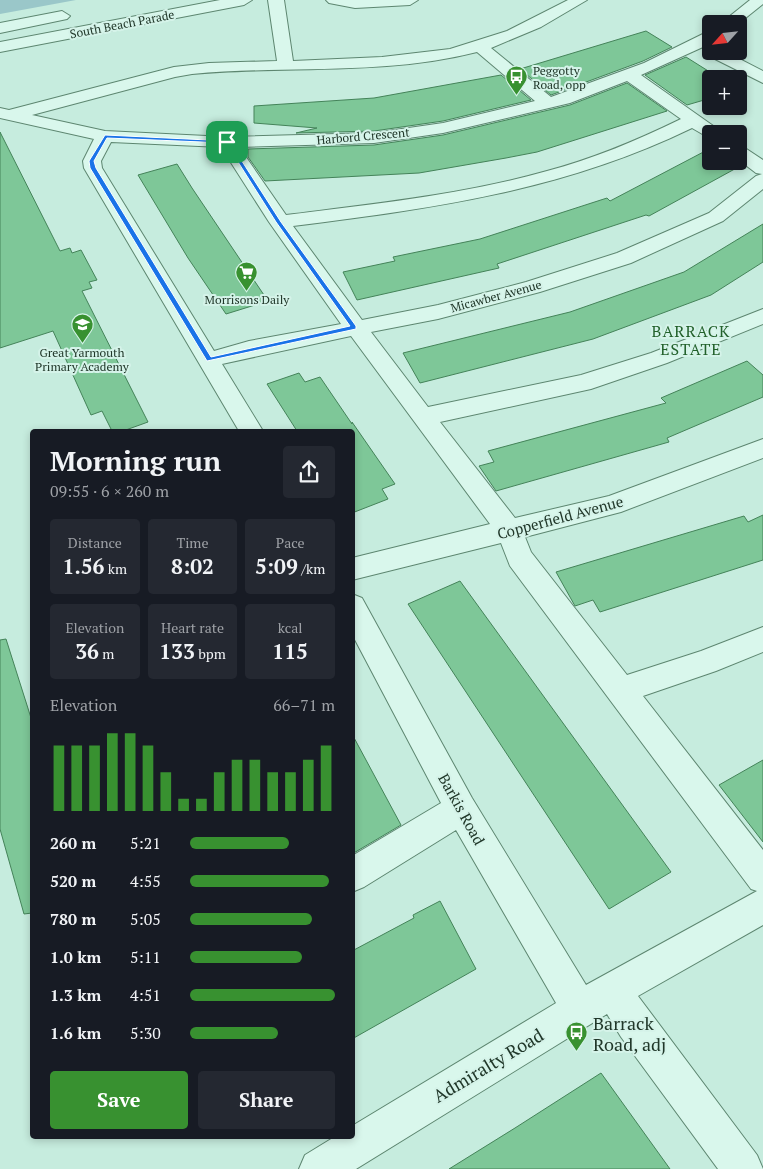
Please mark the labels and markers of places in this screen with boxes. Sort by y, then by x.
place label: Peggotty Road, opp [533,63,586,92]
bus stop icon: Peggotty Road, opp [505,65,529,96]
pin [206,121,248,163]
supermarket icon: Morrisons Daily [235,260,259,291]
place label: Morrisons Daily [205,292,290,307]
school or university icon: Great Yarmouth Primary Academy [70,313,94,344]
place label: Great Yarmouth Primary Academy [35,345,130,374]
place label: Barrack Road, adj [593,1011,666,1056]
bus stop icon: Barrack Road, adj [565,1021,589,1052]

